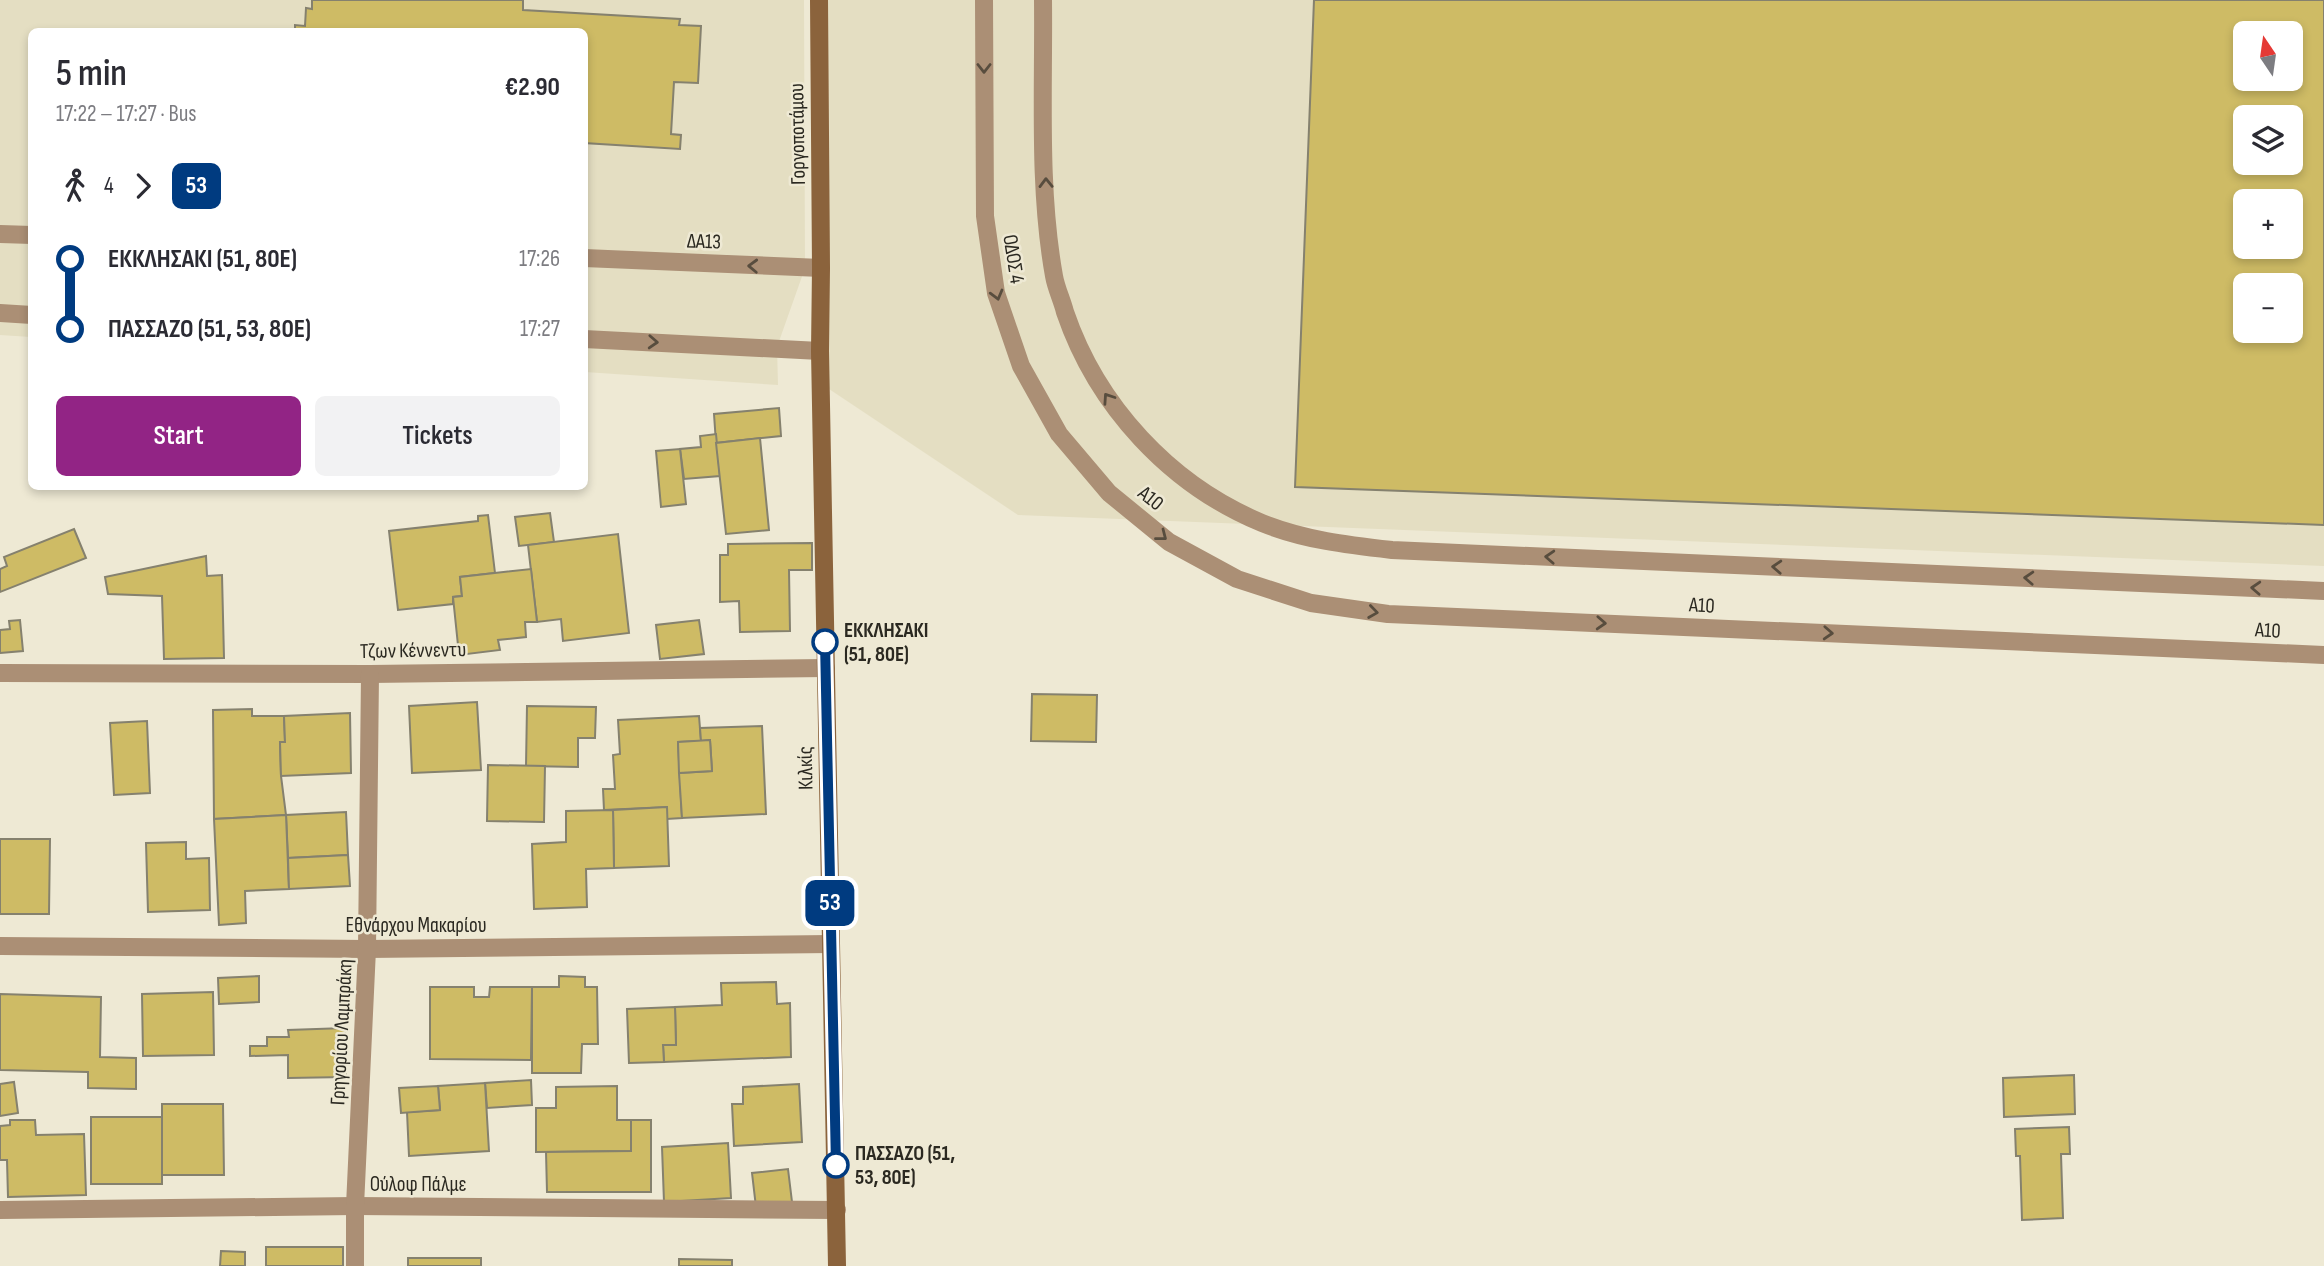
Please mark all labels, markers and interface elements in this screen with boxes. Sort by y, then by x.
north arrow [2233,21,2303,91]
map controls [2233,21,2303,343]
text: 5 min [56,51,127,96]
one-way arrow [976,63,992,74]
text: €2.90 [505,72,560,103]
street label: Γοργοποτάμου [784,83,811,185]
text: 17:22 – 17:27 · Bus [56,100,197,128]
button: layers [2233,105,2303,175]
icon: walk [56,167,94,205]
icon: forward [124,167,162,205]
text: 53 [186,171,207,200]
text: 4 [104,172,114,200]
one-way arrow [1038,177,1053,188]
button: + [2233,189,2303,259]
street label: ΔΑ13 [686,228,721,255]
street label: ΟΔΟΣ 4 [997,233,1030,286]
text: ΕΚΚΛΗΣΑΚΙ (51, 80Ε) [108,244,297,275]
text: 17:26 [519,245,560,273]
one-way arrow [748,258,759,273]
button: − [2233,273,2303,343]
one-way arrow [989,288,1004,300]
text: ΠΑΣΣΑΖΟ (51, 53, 80Ε) [108,314,311,345]
text: 17:27 [520,315,560,343]
one-way arrow [647,334,658,349]
one-way arrow [1104,393,1117,406]
button: Start [56,396,301,476]
button: Tickets [315,396,560,476]
street label: Α10 [1132,480,1169,516]
one-way arrow [1154,527,1167,540]
one-way arrow [1544,549,1555,564]
one-way arrow [1771,559,1782,574]
one-way arrow [2023,570,2034,585]
one-way arrow [2250,580,2261,595]
street label: Α10 [1688,592,1715,619]
one-way arrow [1368,604,1379,619]
one-way arrow [1595,616,1606,631]
street label: Α10 [2254,617,2281,644]
place label: ΕΚΚΛΗΣΑΚΙ (51, 80Ε) [844,618,928,667]
one-way arrow [1823,626,1834,641]
marker: ΕΚΚΛΗΣΑΚΙ (51, 80Ε) [812,629,838,655]
street label: Τζων Κέννεντυ [360,637,466,664]
street label: Κιλκίς [793,746,818,790]
line badge: 53 [798,880,862,926]
text: 53 [819,888,841,917]
street label: Εθνάρχου Μακαρίου [345,913,487,938]
street label: Γρηγορίου Λαμπράκη [325,958,358,1106]
place label: ΠΑΣΣΑΖΟ (51, 53, 80Ε) [855,1141,955,1190]
marker: ΠΑΣΣΑΖΟ (51, 53, 80Ε) [823,1152,849,1178]
street label: Ούλοφ Πάλμε [370,1172,466,1197]

